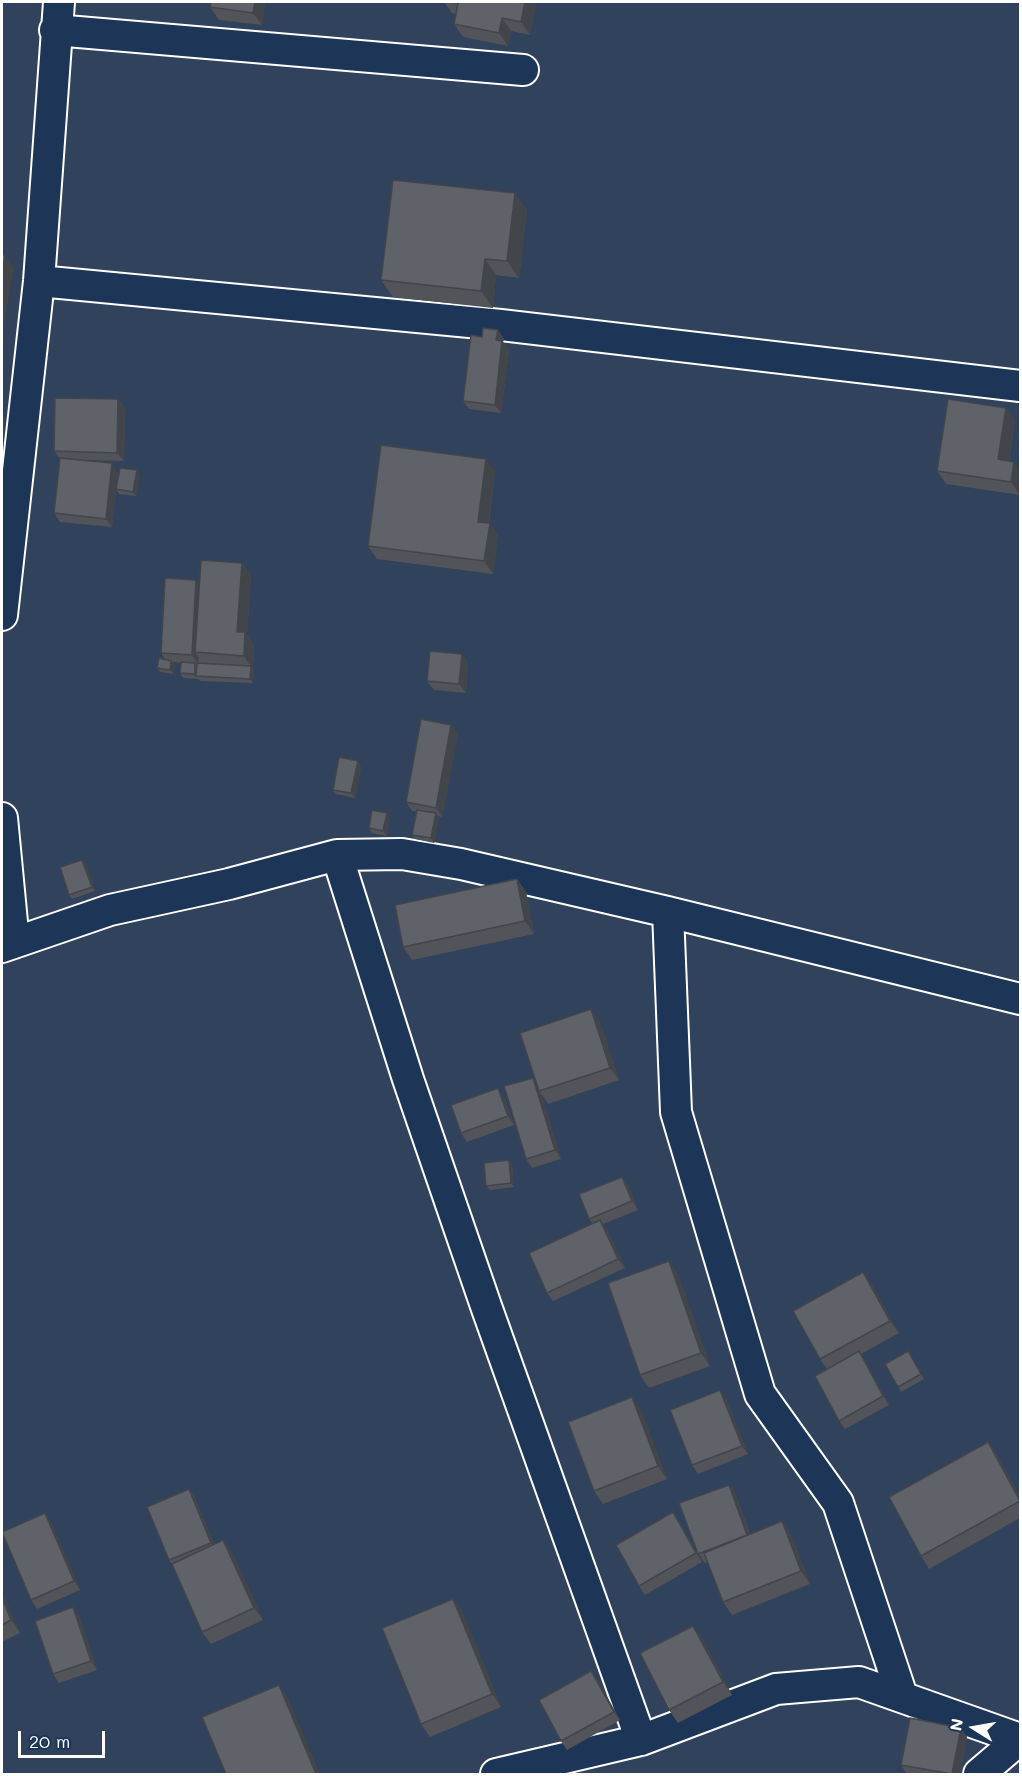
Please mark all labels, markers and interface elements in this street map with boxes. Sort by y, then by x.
north arrow [944,1698,1004,1758]
text: N [944,1717,967,1732]
scale bar [21,1719,108,1757]
text: 20 m [29,1729,70,1753]

